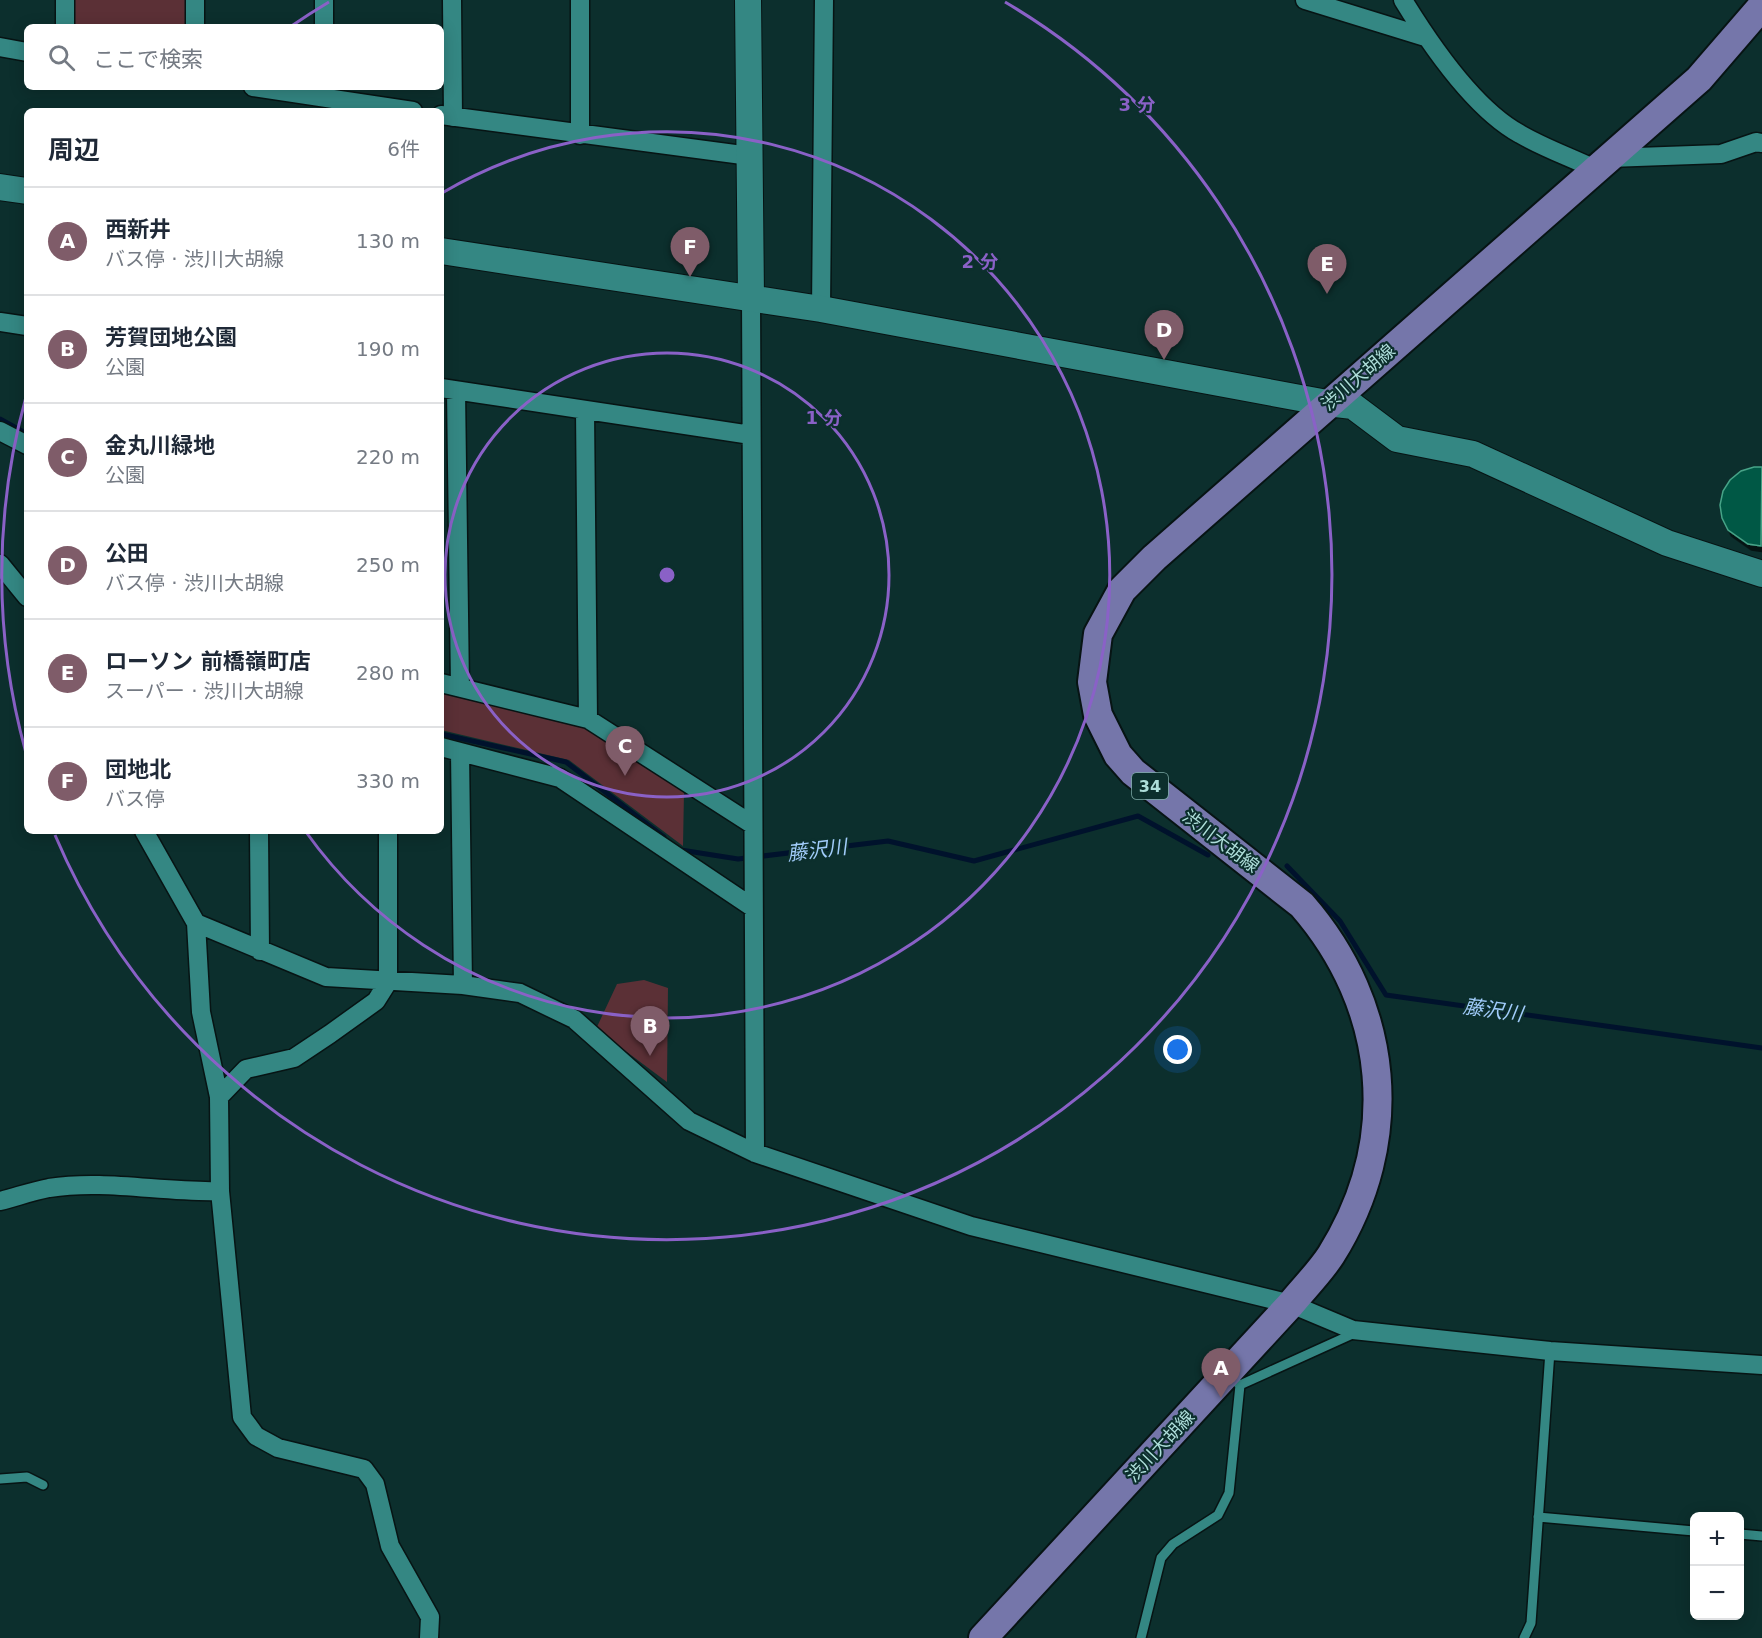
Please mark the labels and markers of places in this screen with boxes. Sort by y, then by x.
pin: F [670,228,710,277]
pin: E [1308,244,1346,294]
pin: D [1144,310,1184,360]
centre of rings [657,565,677,585]
pin: C [606,726,644,776]
pin: B [630,1006,670,1056]
pin: A [1202,1348,1240,1398]

